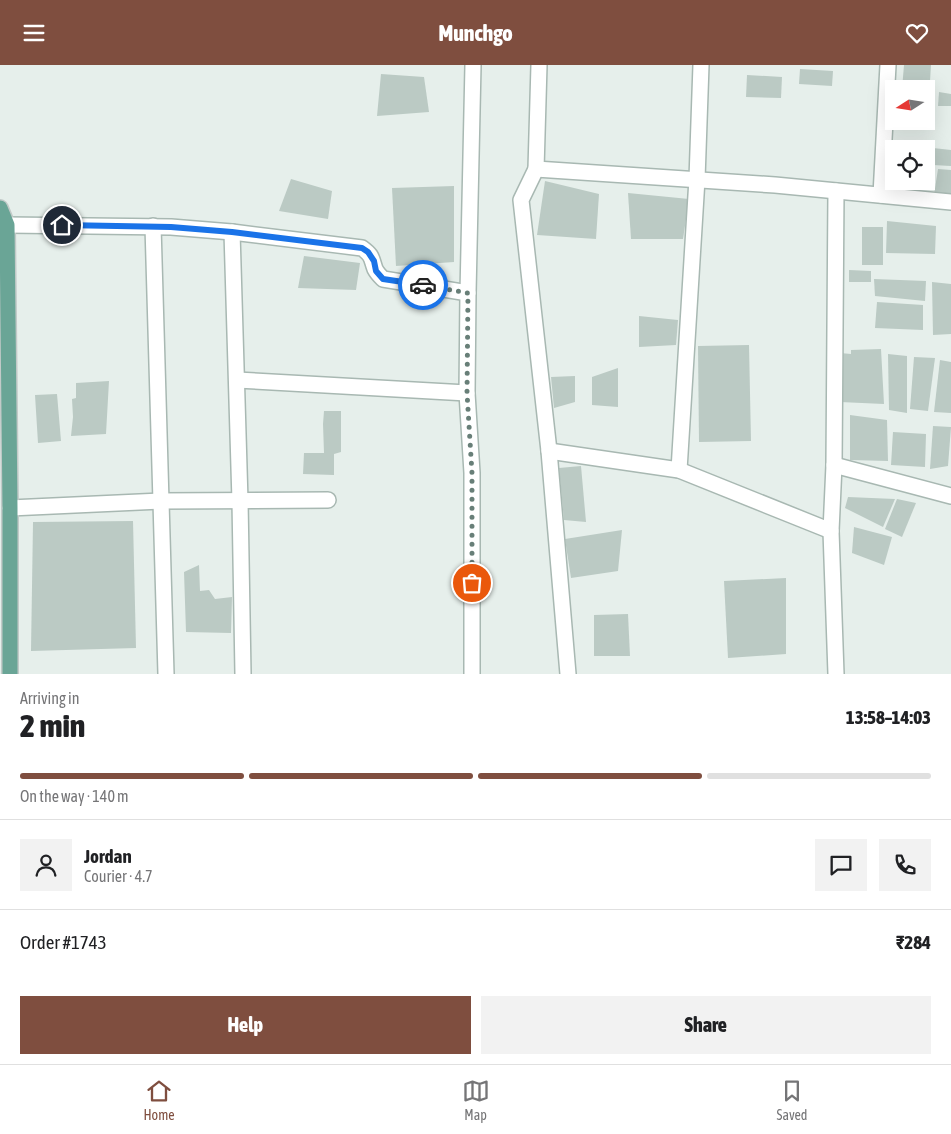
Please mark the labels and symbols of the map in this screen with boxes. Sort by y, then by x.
north arrow [885,80,935,130]
pin [41,204,83,246]
courier [398,260,448,310]
pin [451,562,493,604]

